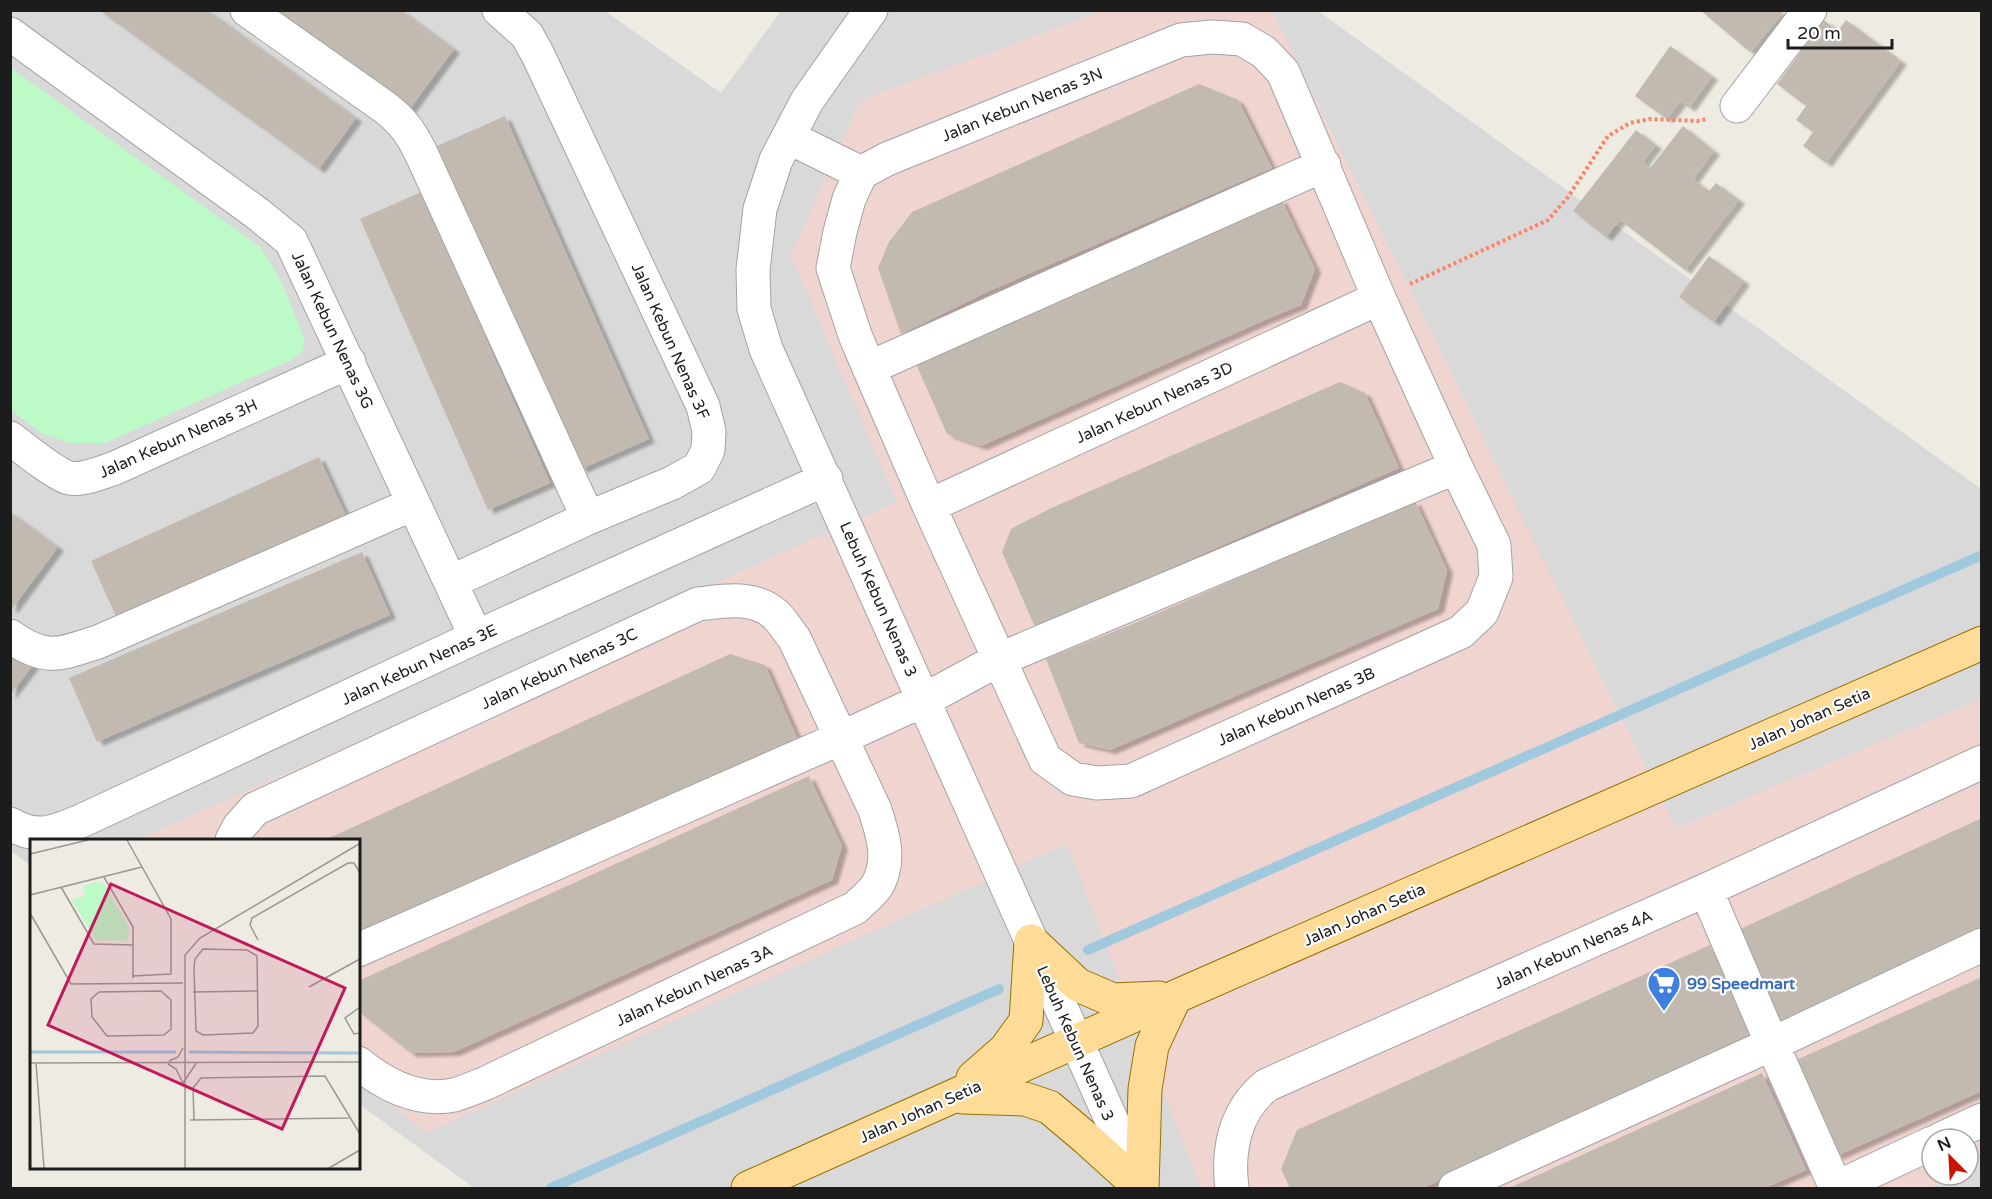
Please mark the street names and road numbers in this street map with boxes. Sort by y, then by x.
street label: Jalan Kebun Nenas 3N [939,63,1106,146]
street label: Jalan Kebun Nenas 3G [287,249,377,412]
street label: Jalan Kebun Nenas 3F [627,260,714,423]
street label: Jalan Kebun Nenas 3D [1073,358,1236,448]
street label: Jalan Kebun Nenas 3H [96,395,261,483]
street label: Lebuh Kebun Nenas 3 [835,519,921,680]
street label: Jalan Kebun Nenas 3E [338,620,500,710]
street label: Jalan Kebun Nenas 3C [478,624,641,714]
street label: Jalan Kebun Nenas 3B [1215,663,1378,751]
street label: Jalan Johan Setia [1745,683,1873,755]
street label: Jalan Johan Setia [1300,879,1428,951]
street label: Jalan Kebun Nenas 4A [1491,906,1656,994]
street label: Jalan Kebun Nenas 3A [613,941,776,1031]
street label: Lebuh Kebun Nenas 3 [1032,963,1118,1124]
street label: Jalan Johan Setia [856,1076,984,1148]

